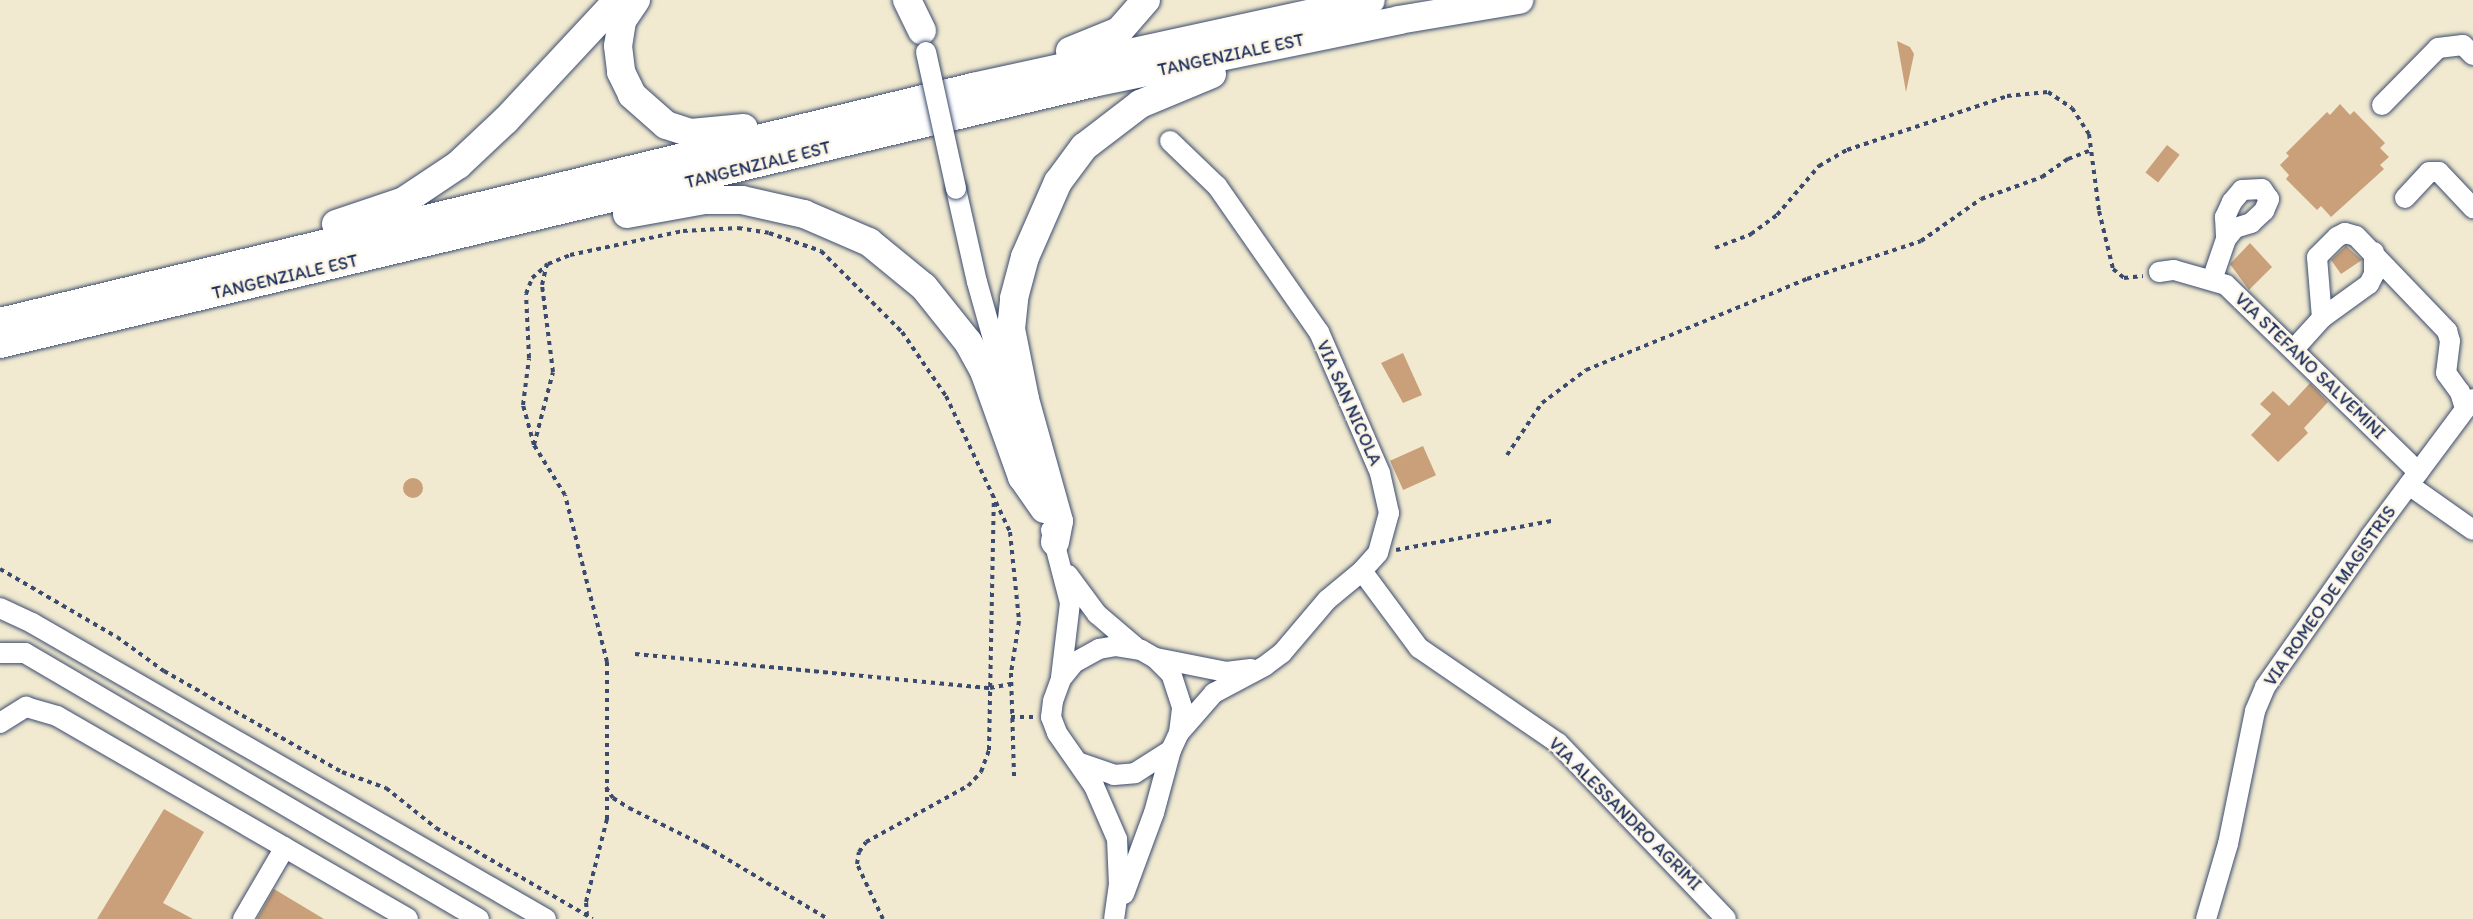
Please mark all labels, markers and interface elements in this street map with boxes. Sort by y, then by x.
street label: TANGENZIALE EST [1156,29,1306,81]
street label: TANGENZIALE EST [683,136,833,194]
street label: TANGENZIALE EST [210,250,360,304]
street label: VIA STEFANO SALVEMINI [2229,287,2391,445]
street label: VIA SAN NICOLA [1312,337,1386,469]
street label: VIA ROMEO DE MAGISTRIS [2259,502,2401,690]
street label: VIA ALESSANDRO AGRIMI [1544,733,1706,895]

